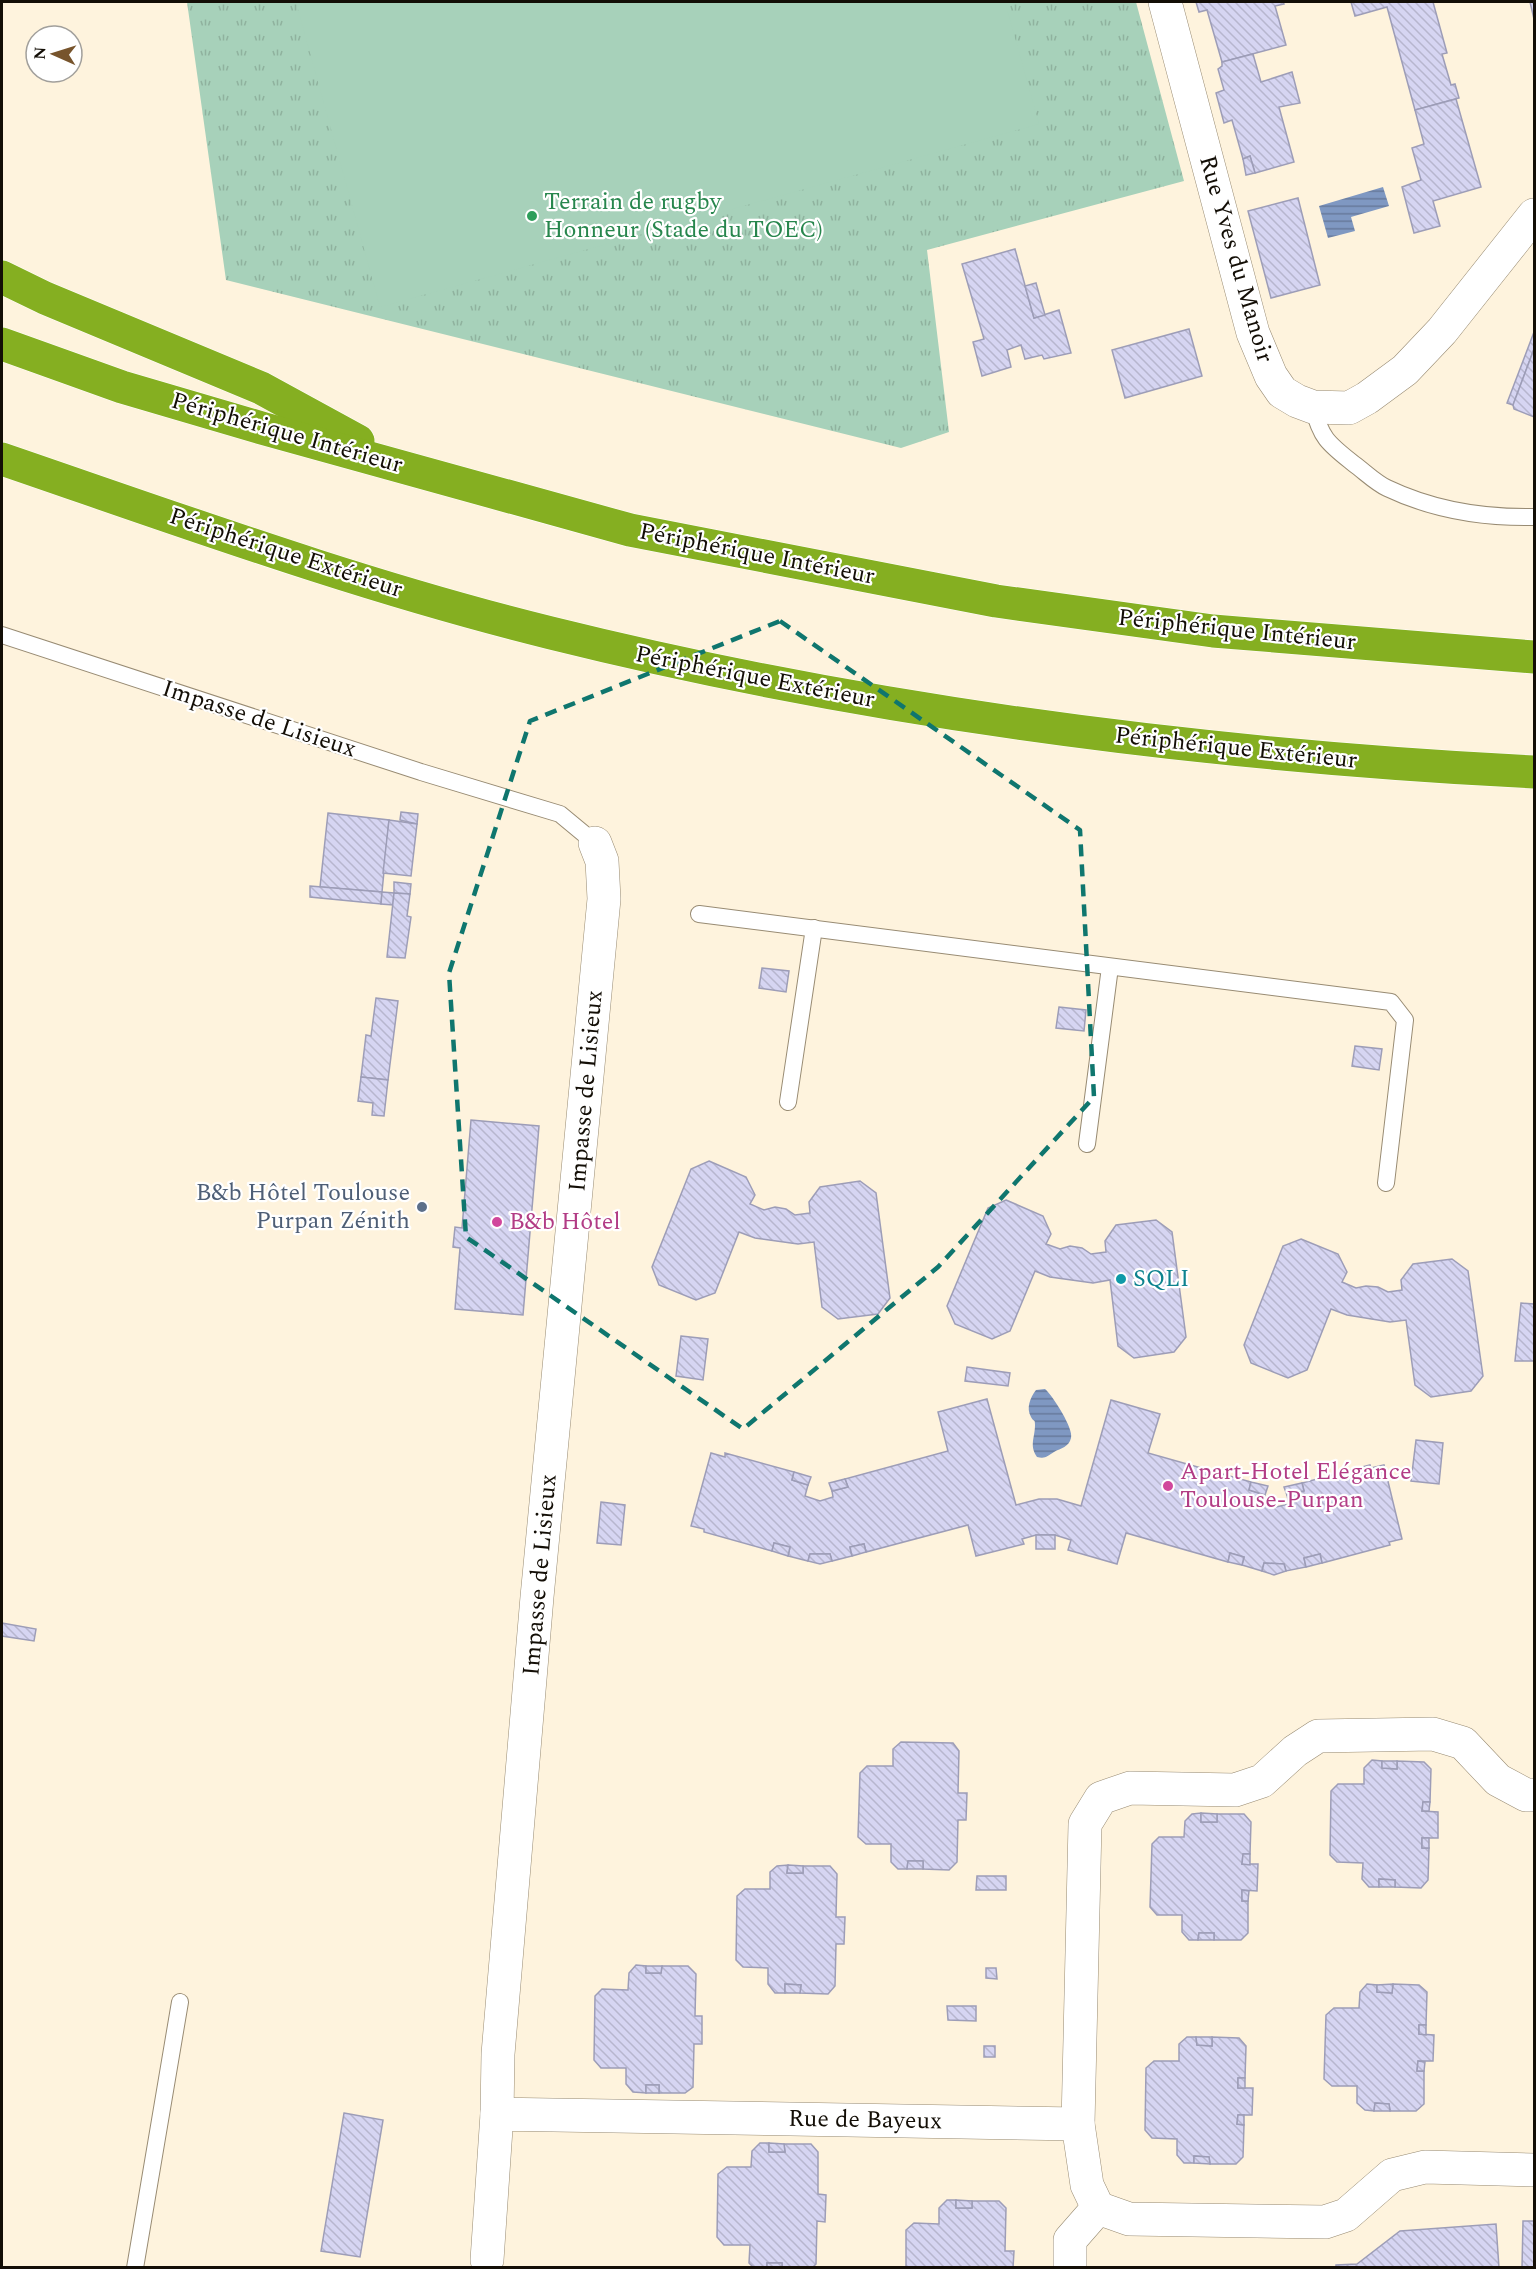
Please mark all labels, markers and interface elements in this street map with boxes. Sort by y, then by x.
north arrow [24,24,84,84]
text: N [28,46,52,60]
street label: Rue Yves du Manoir [1189,151,1283,367]
place label: Terrain de rugby Honneur (Stade du TOEC) [544,184,823,248]
marker: Terrain de rugby Honneur (Stade du TOEC) [525,209,539,223]
street label: Périphérique Intérieur [167,383,407,483]
street label: Périphérique Extérieur [165,498,407,608]
street label: Périphérique Intérieur [636,514,878,594]
street label: Périphérique Intérieur [1116,600,1358,660]
street label: Périphérique Extérieur [632,636,878,718]
street label: Impasse de Lisieux [157,671,361,767]
street label: Périphérique Extérieur [1113,717,1359,779]
street label: Impasse de Lisieux [559,989,613,1193]
place label: B&b Hôtel Toulouse Purpan Zénith [196,1175,410,1239]
marker: B&b Hôtel Toulouse Purpan Zénith [415,1200,429,1214]
place label: B&b Hôtel [509,1204,620,1240]
marker: B&b Hôtel [490,1215,504,1229]
place label: SQLI [1133,1261,1189,1297]
marker: SQLI [1114,1272,1128,1286]
place label: Apart-Hotel Elégance Toulouse-Purpan [1180,1454,1412,1518]
street label: Impasse de Lisieux [513,1473,567,1677]
marker: Apart-Hotel Elégance Toulouse-Purpan [1161,1479,1175,1493]
street label: Rue de Bayeux [788,2101,942,2139]

